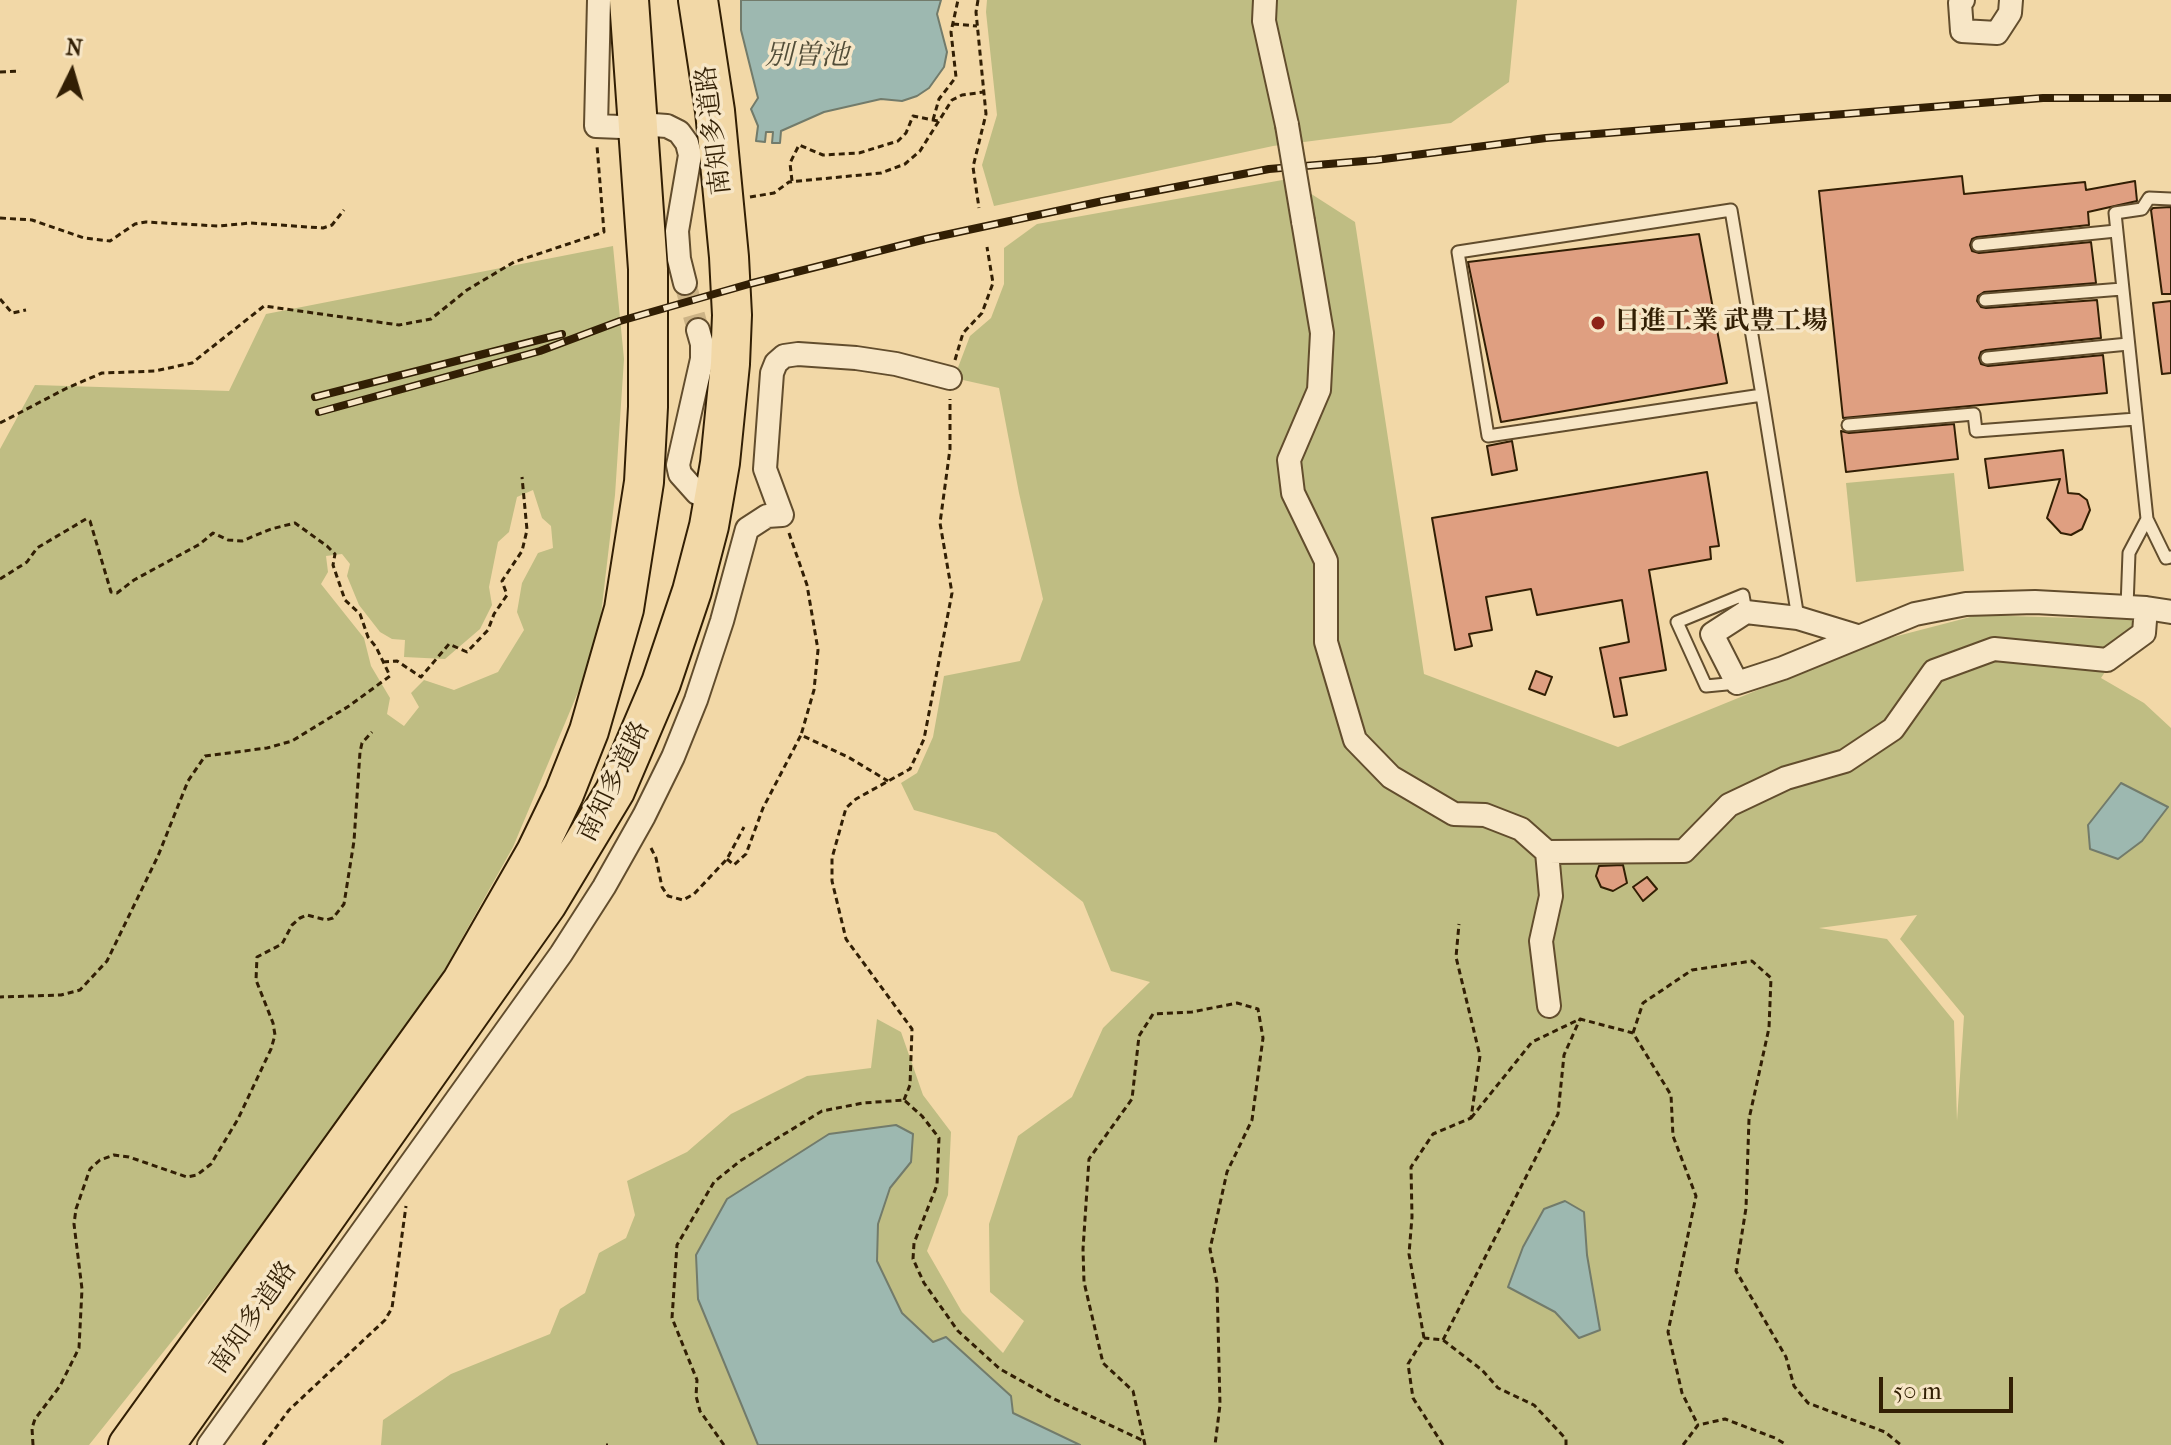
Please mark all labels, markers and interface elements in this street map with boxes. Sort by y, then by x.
north arrow [32,32,112,112]
text: N [65,34,84,62]
water label: 別曽池 [765,40,849,74]
street label: 南知多道路 [692,64,738,196]
place label: 日進工業 武豊工場 [1614,307,1828,339]
marker: 日進工業 武豊工場 [1589,314,1607,332]
street label: 南知多道路 [572,717,658,847]
street label: 南知多道路 [204,1256,304,1380]
scale bar [1883,1361,2017,1411]
text: 50 m [1893,1377,1942,1405]

